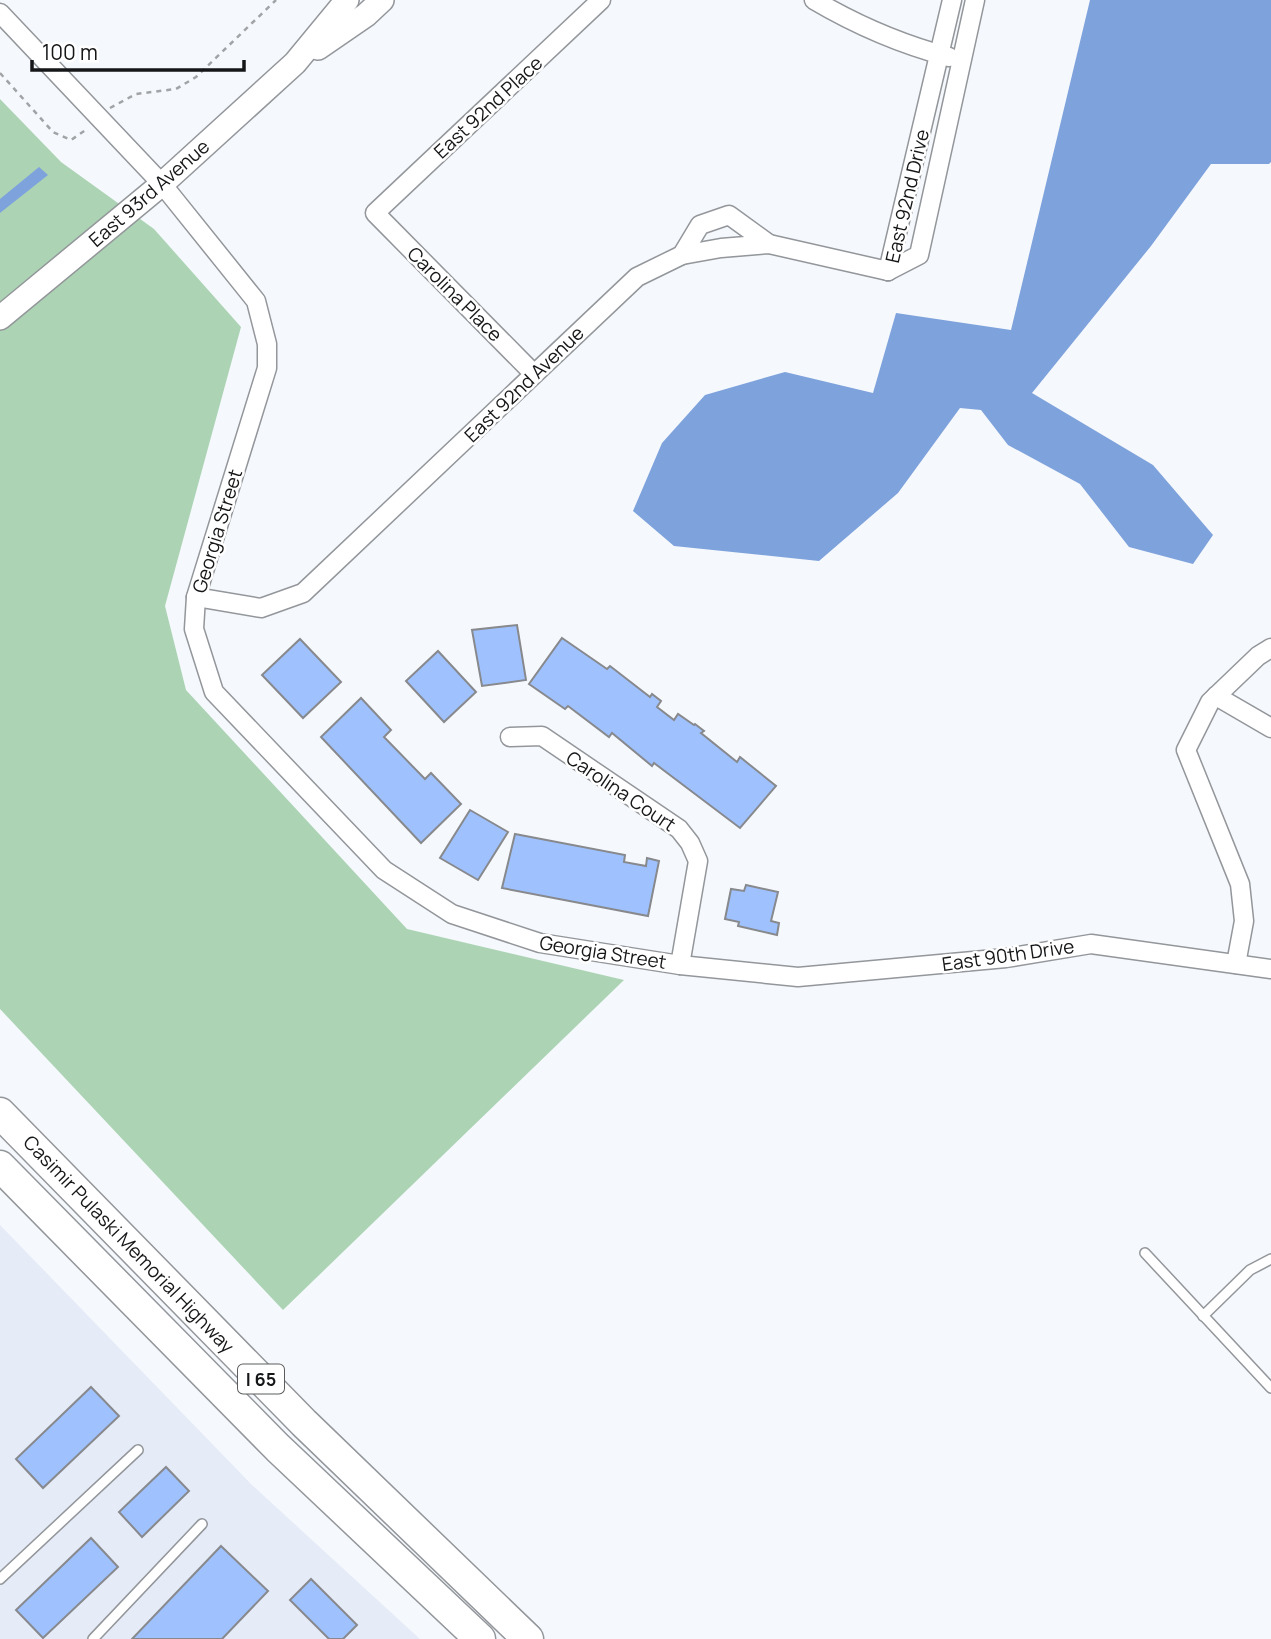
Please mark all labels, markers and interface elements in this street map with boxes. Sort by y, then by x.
scale bar [32,28,243,72]
text: 100 m [42,38,98,66]
street label: East 92nd Place [428,50,548,164]
street label: East 92nd Drive [879,127,935,265]
street label: East 93rd Avenue [83,133,215,253]
street label: Carolina Place [402,241,508,347]
street label: East 92nd Avenue [459,320,589,448]
street label: Georgia Street [186,466,248,596]
street label: Carolina Court [561,745,681,837]
street label: Georgia Street [538,929,668,975]
street label: East 90th Drive [940,933,1076,977]
street label: Casimir Pulaski Memorial Highway [18,1129,240,1359]
road number: I 65 [238,1364,284,1394]

